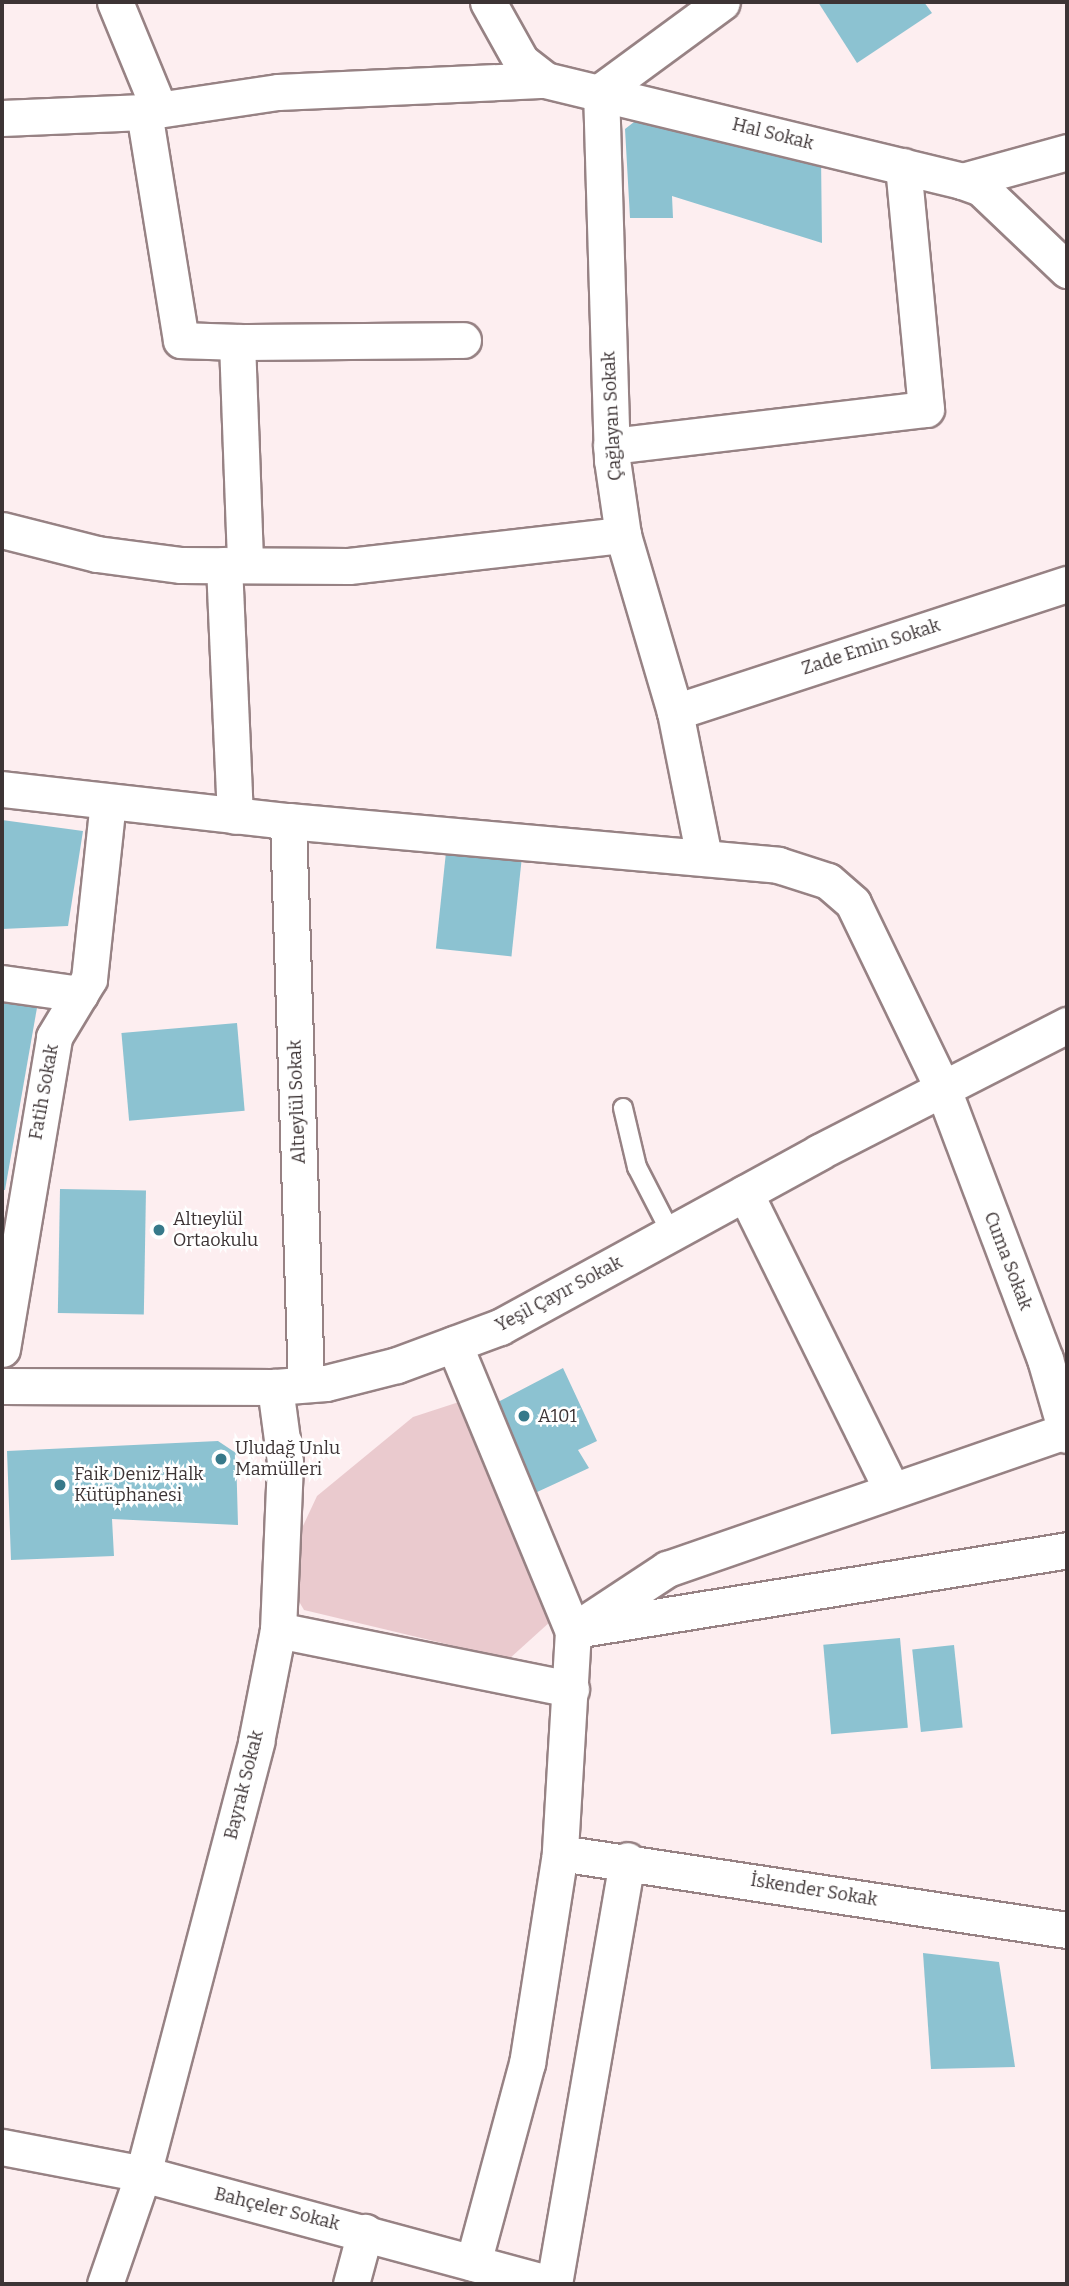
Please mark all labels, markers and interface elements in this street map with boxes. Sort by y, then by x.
street label: Hal Sokak [730,113,816,155]
street label: Çağlayan Sokak [598,351,626,481]
street label: Zade Emin Sokak [799,614,943,680]
street label: Altıeylül Sokak [284,1040,310,1164]
street label: Fatih Sokak [25,1042,63,1142]
place label: Altıeylül Ortaokulu [173,1209,258,1252]
street label: Cuma Sokak [979,1209,1037,1313]
marker: Altıeylül Ortaokulu [151,1222,167,1238]
street label: Yeşil Çayır Sokak [492,1251,626,1337]
place label: A101 [538,1405,577,1427]
marker: A101 [516,1408,532,1424]
place label: Uludağ Unlu Mamülleri [235,1438,340,1480]
marker: Uludağ Unlu Mamülleri [213,1451,229,1467]
place label: Faik Deniz Halk Kütüphanesi [74,1464,204,1506]
marker: Faik Deniz Halk Kütüphanesi [52,1477,68,1493]
street label: Bayrak Sokak [220,1728,268,1842]
street label: İskender Sokak [749,1869,879,1911]
street label: Bahçeler Sokak [212,2183,342,2235]

